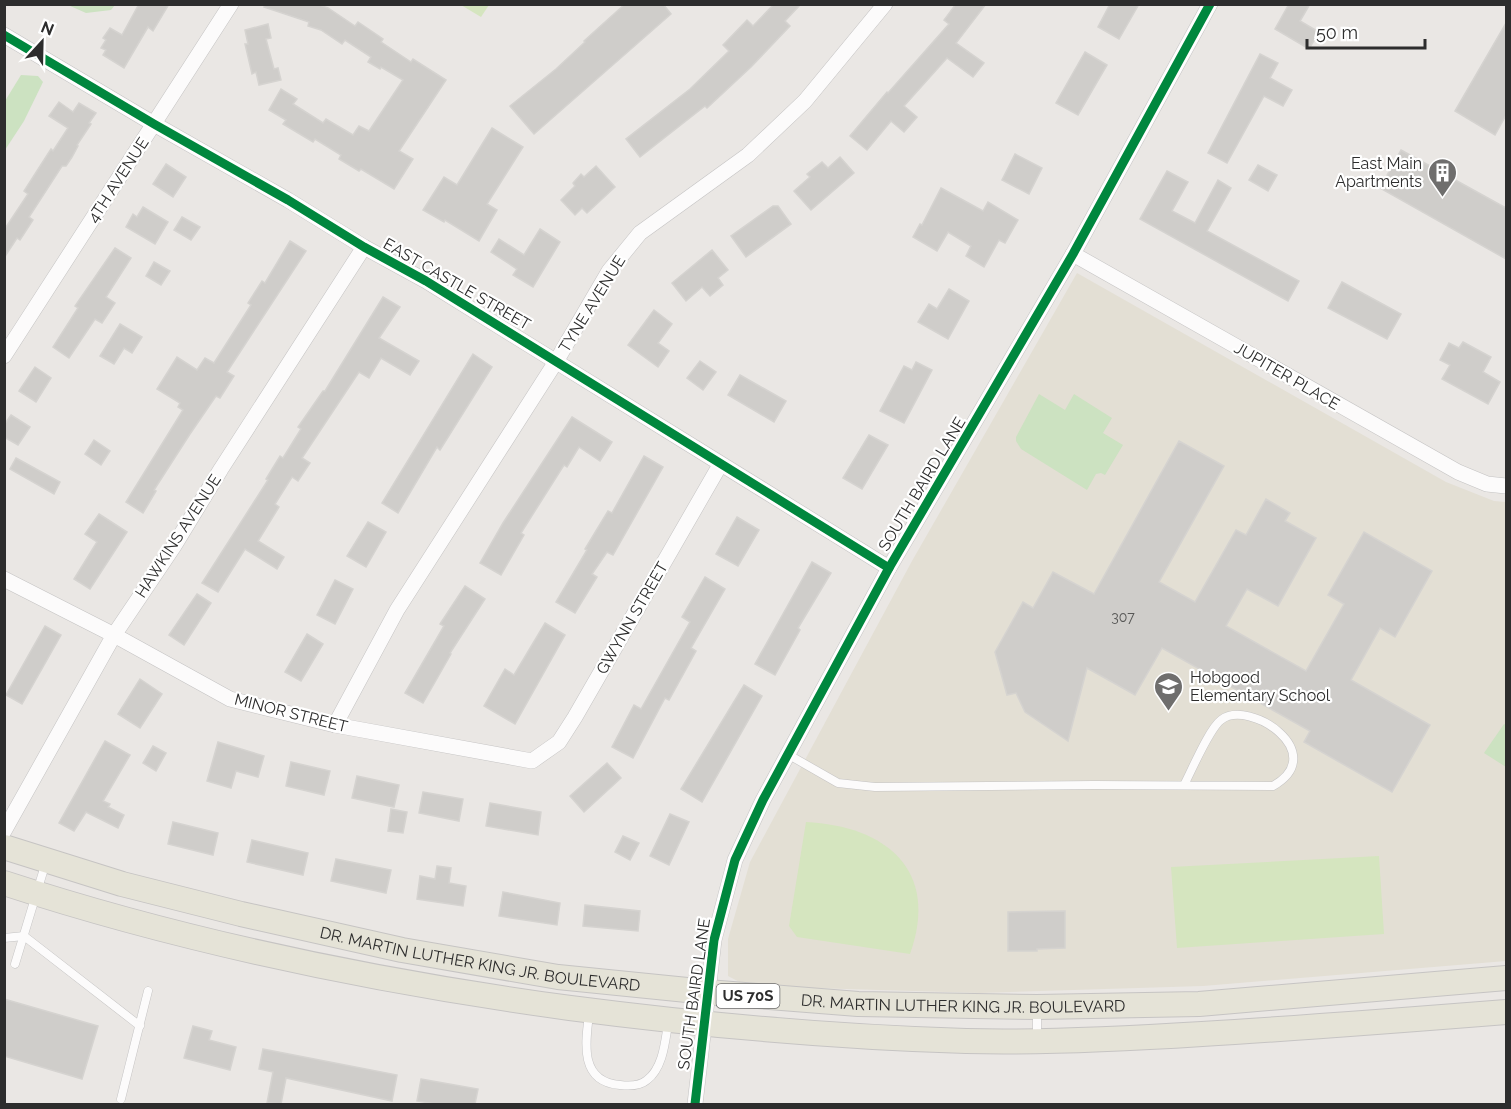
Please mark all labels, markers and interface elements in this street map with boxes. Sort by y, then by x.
north arrow [12,12,72,72]
scale bar [1307,12,1426,50]
text: N [38,17,57,40]
text: 50 m [1316,22,1358,43]
street label: 4TH AVENUE [83,134,153,226]
place label: East Main Apartments [1335,154,1422,191]
building icon: East Main Apartments [1427,156,1459,198]
street label: EAST CASTLE STREET [380,234,534,334]
street label: TYNE AVENUE [555,252,629,356]
street label: JUPITER PLACE [1231,338,1343,414]
street label: SOUTH BAIRD LANE [874,413,970,554]
street label: HAWKINS AVENUE [131,471,225,601]
street label: GWYNN STREET [592,558,672,677]
house number: 307 [1111,609,1135,625]
place label: Hobgood Elementary School [1190,668,1331,705]
school or university icon: Hobgood Elementary School [1153,670,1185,712]
street label: MINOR STREET [232,690,350,736]
street label: SOUTH BAIRD LANE [674,917,714,1071]
street label: DR. MARTIN LUTHER KING JR. BOULEVARD [318,922,641,995]
road number: US 70S [716,984,780,1008]
street label: DR. MARTIN LUTHER KING JR. BOULEVARD [800,990,1126,1017]

